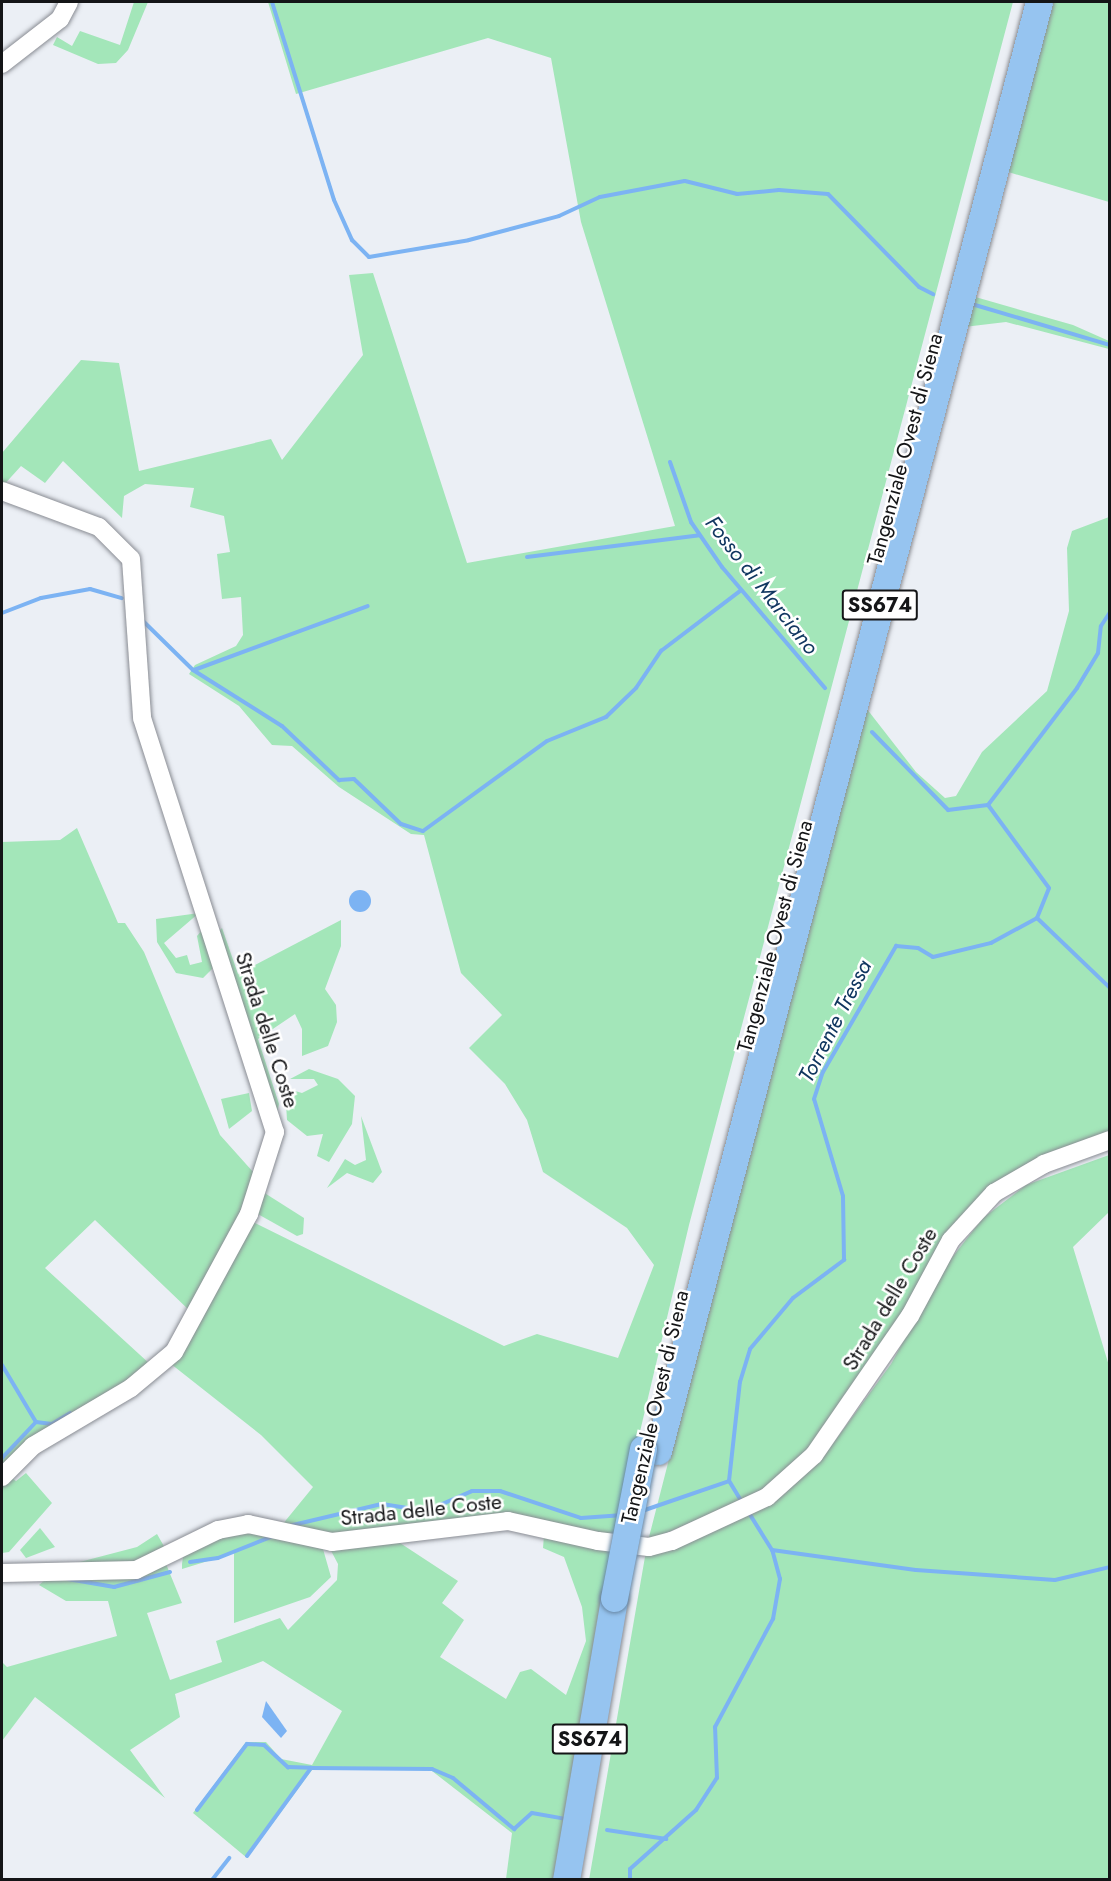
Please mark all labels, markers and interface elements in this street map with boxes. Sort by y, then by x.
street label: Tangenziale Ovest di Siena [862,330,948,568]
water label: Fosso di Marciano [700,510,824,660]
road number: SS674 [841,588,919,622]
street label: Tangenziale Ovest di Siena [732,817,818,1055]
street label: Strada delle Coste [230,949,304,1111]
water label: Torrente Tressa [793,955,877,1087]
street label: Strada delle Coste [837,1223,943,1375]
street label: Tangenziale Ovest di Siena [616,1288,694,1526]
street label: Strada delle Coste [339,1489,503,1531]
road number: SS674 [551,1722,629,1756]

